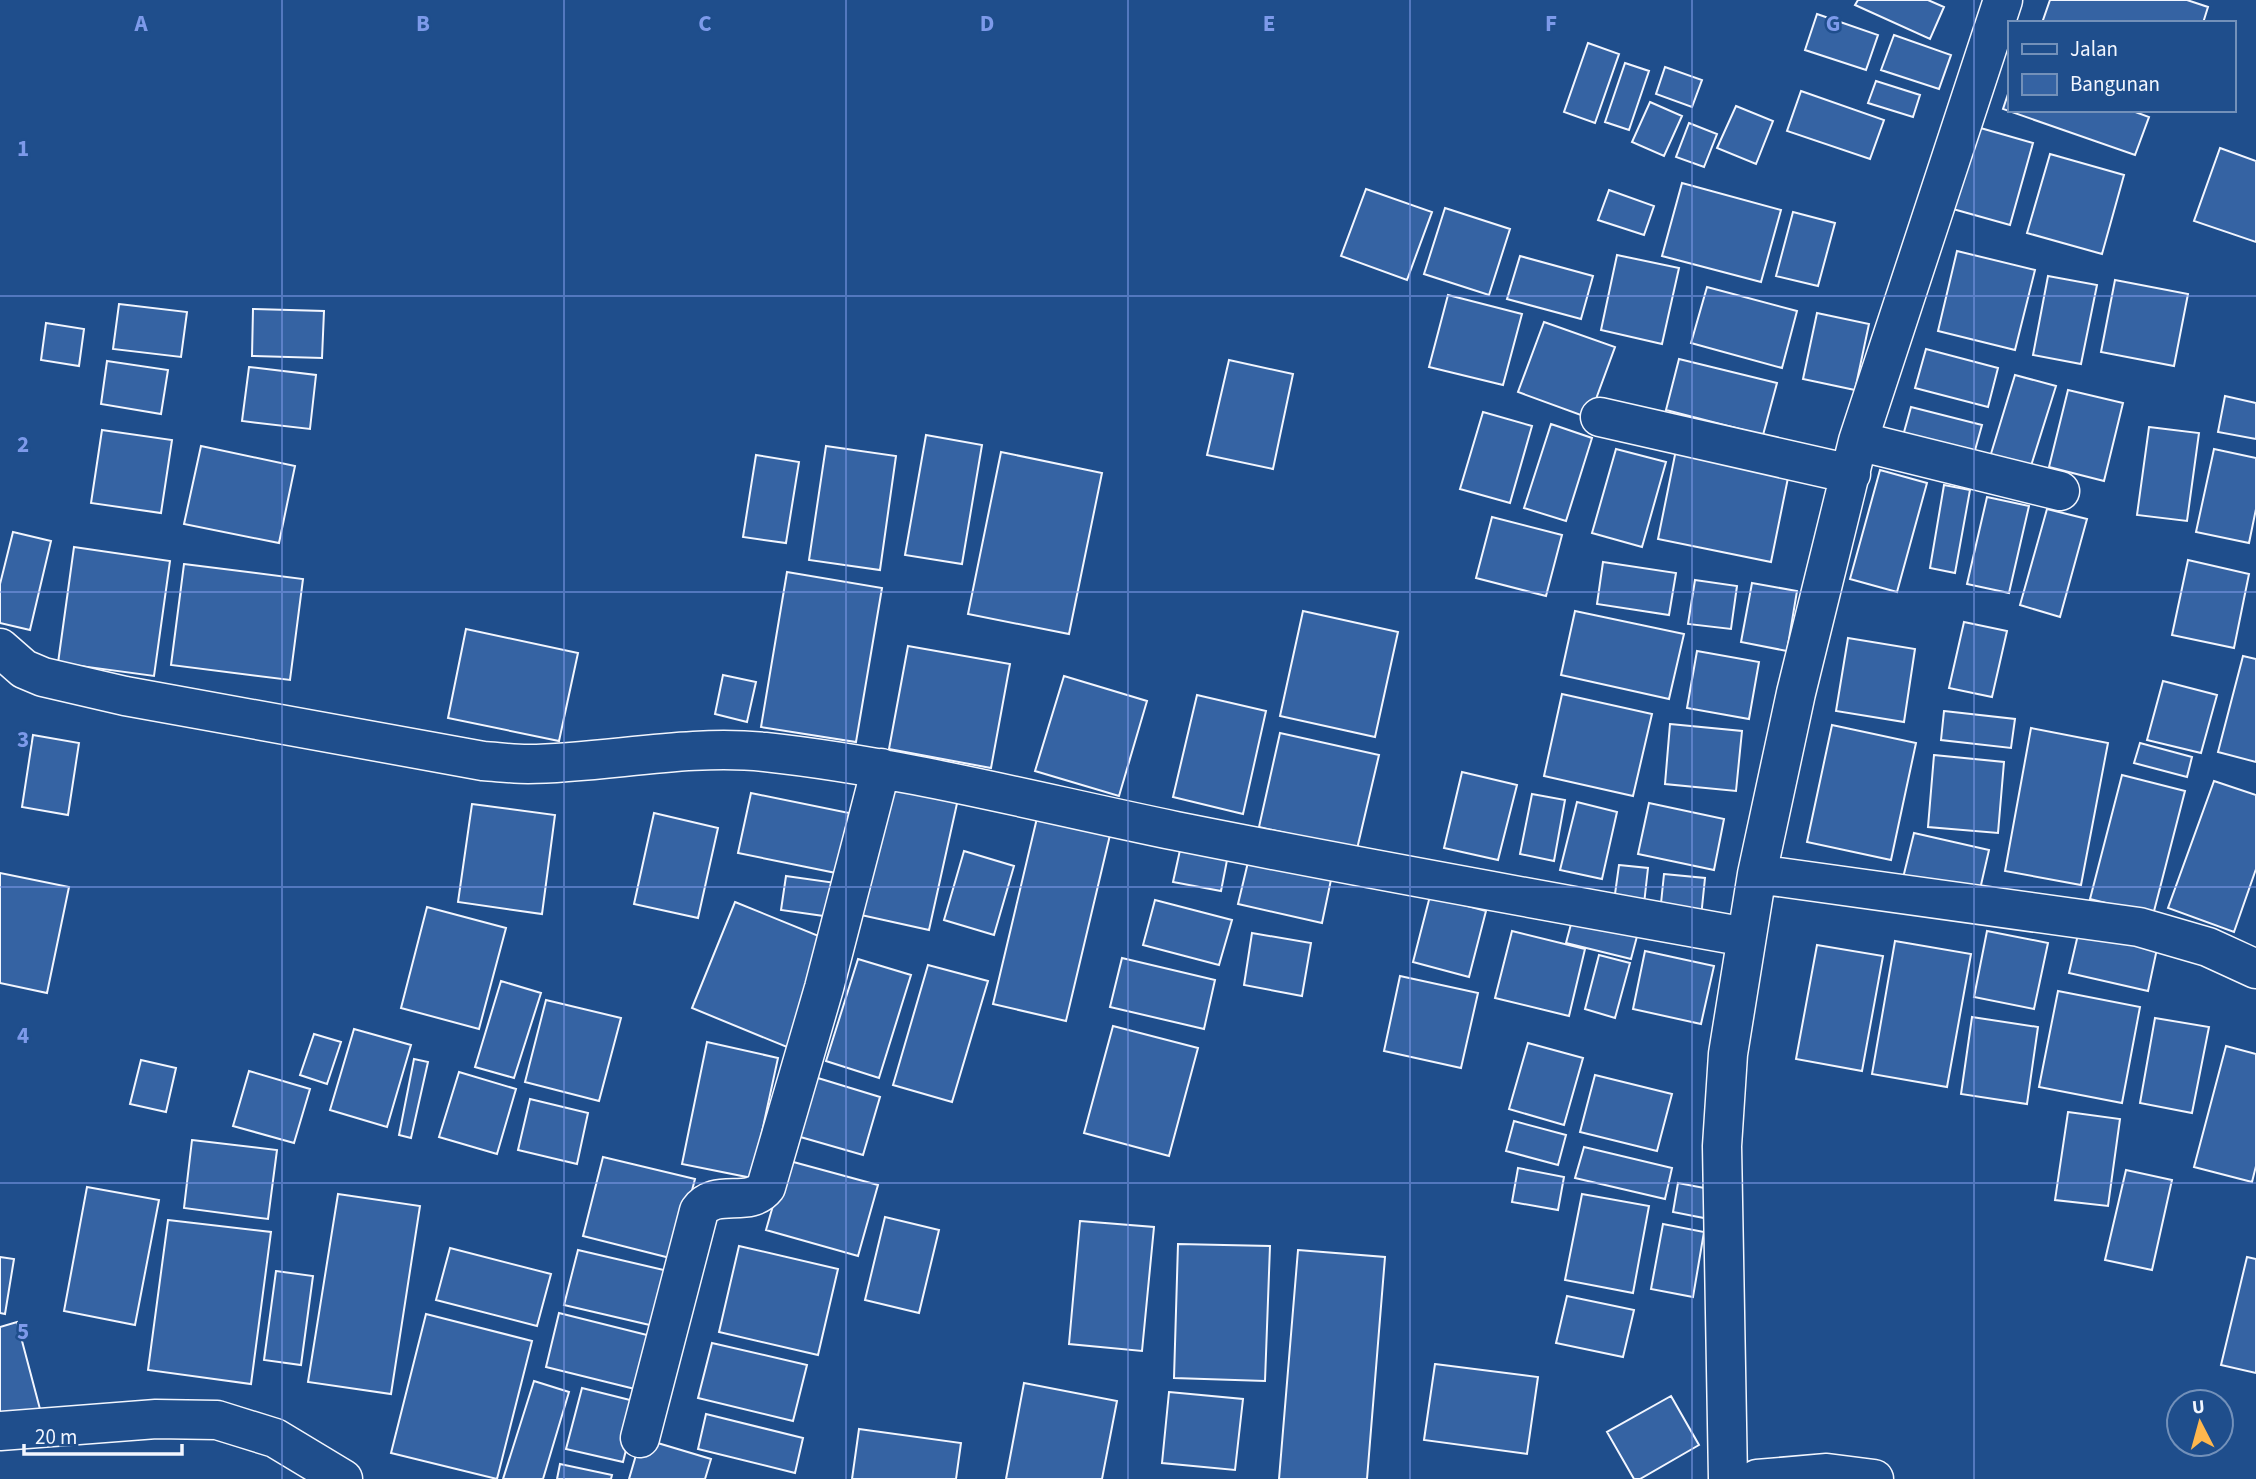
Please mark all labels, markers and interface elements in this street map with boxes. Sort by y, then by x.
text: A [133,7,148,40]
text: B [416,7,430,40]
text: C [698,7,712,40]
text: D [980,7,994,40]
text: E [1263,7,1275,40]
text: F [1545,7,1557,40]
text: G [1826,7,1840,40]
legend [2008,21,2235,112]
text: Jalan [2070,34,2118,64]
text: Bangunan [2070,69,2160,99]
text: 1 [17,132,29,165]
text: 2 [17,428,29,461]
text: 3 [17,723,29,756]
text: 4 [17,1019,29,1052]
text: 5 [17,1315,29,1348]
north arrow [2165,1388,2235,1458]
text: U [2191,1393,2206,1422]
scale bar [24,1412,182,1456]
text: 20 m [35,1422,77,1452]

